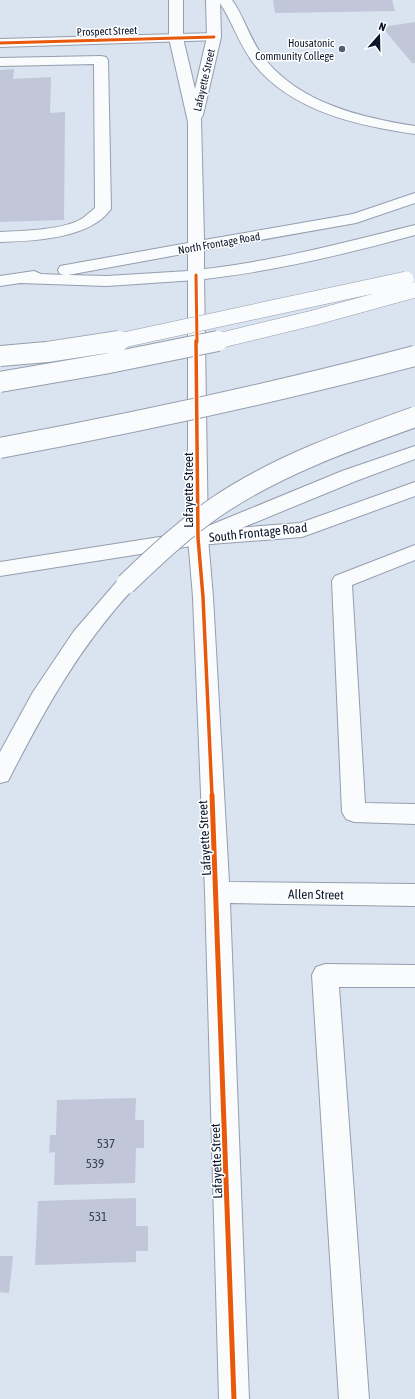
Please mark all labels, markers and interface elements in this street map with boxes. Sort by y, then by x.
north arrow [359,16,399,56]
text: N [377,20,388,33]
street label: Prospect Street [76,24,138,38]
place label: Housatonic Community College [255,37,335,62]
marker: Housatonic Community College [337,44,347,54]
street label: Lafayette Street [191,48,217,112]
street label: North Frontage Road [177,230,261,256]
street label: Lafayette Street [181,452,196,528]
street label: South Frontage Road [208,520,308,545]
street label: Lafayette Street [195,800,214,876]
street label: Allen Street [288,887,344,902]
street label: Lafayette Street [208,1123,225,1199]
house number: 537 [97,1136,115,1151]
house number: 539 [86,1156,104,1171]
house number: 531 [89,1209,107,1224]

